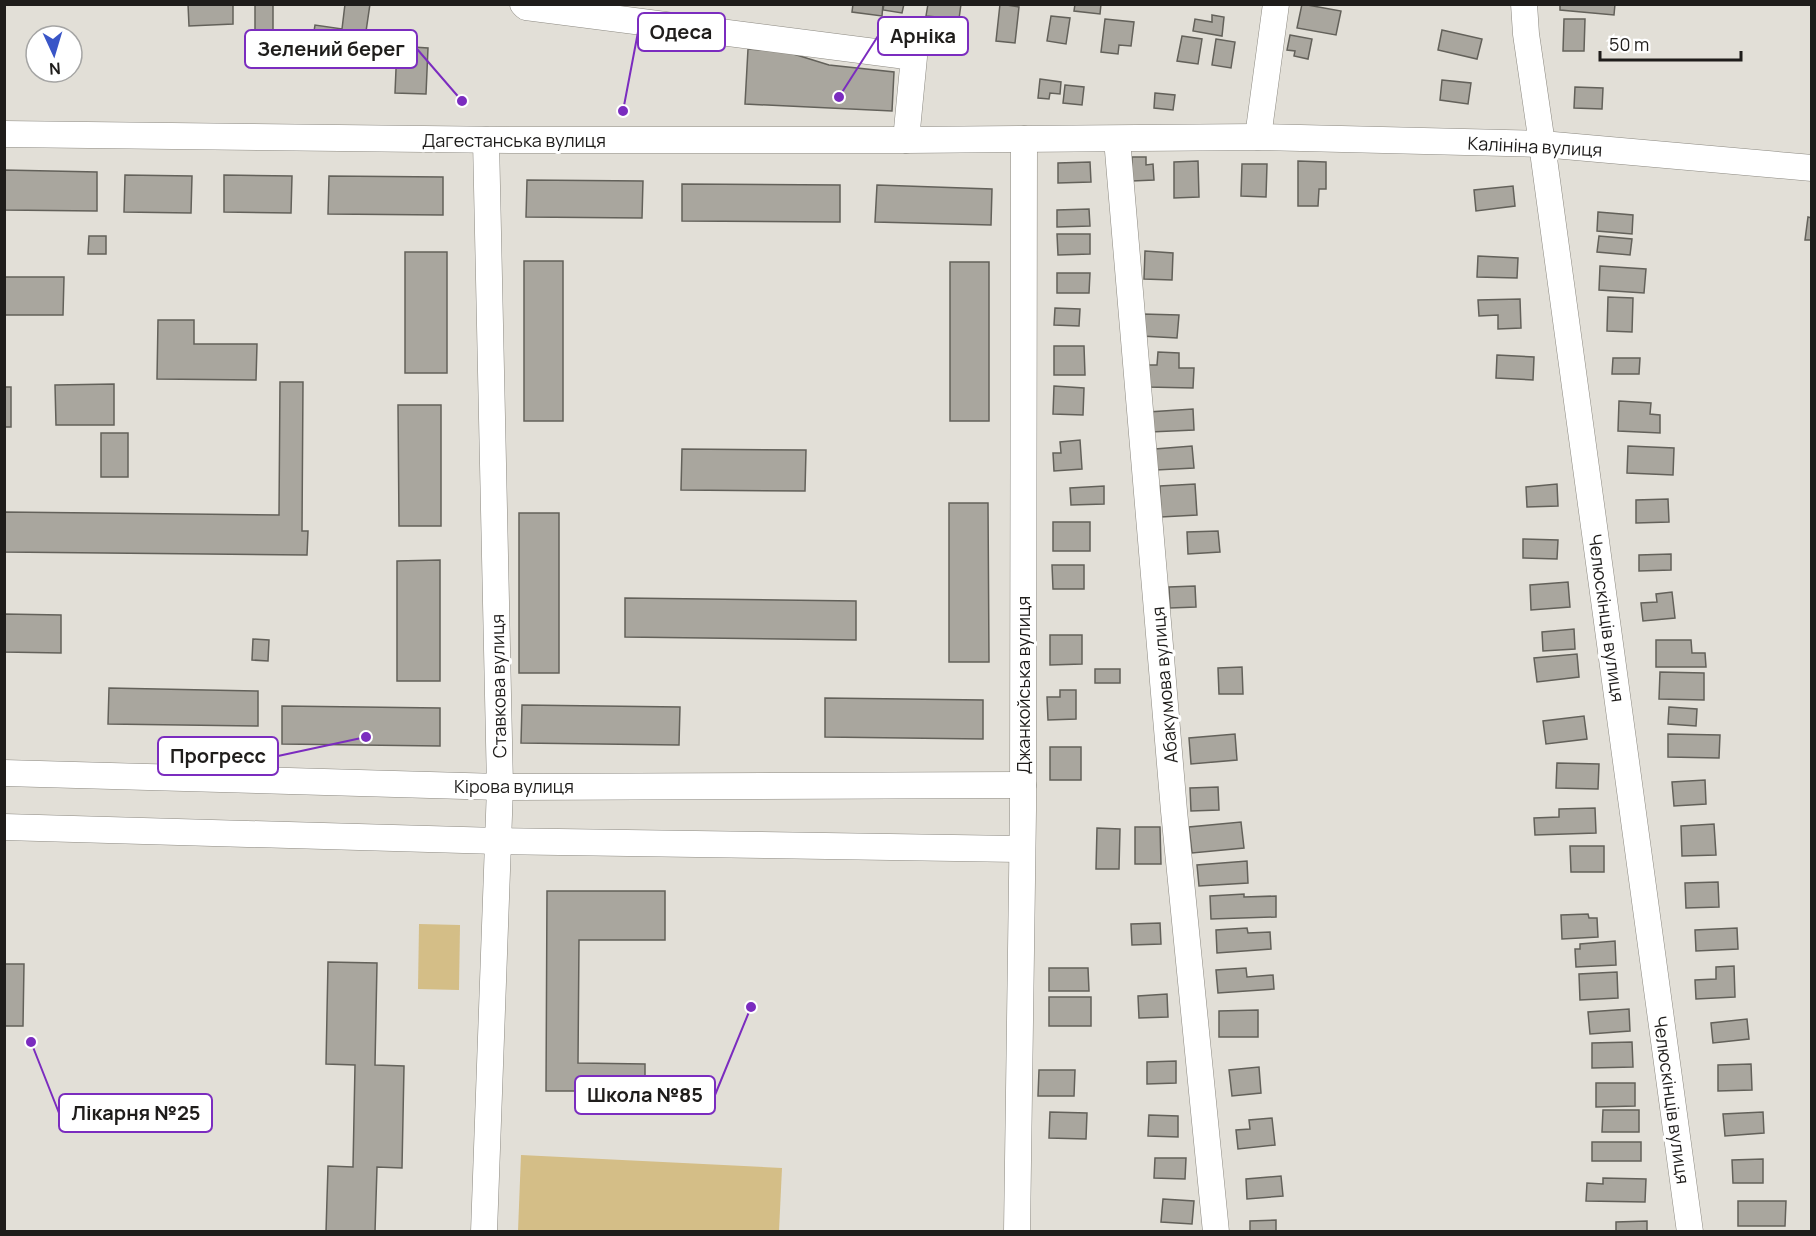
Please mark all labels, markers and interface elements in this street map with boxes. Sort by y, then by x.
callout: Одеса [638,13,725,51]
callout: Арніка [878,17,968,55]
text: Одеса [650,18,712,45]
text: Арніка [890,22,956,49]
north arrow [24,24,84,84]
scale bar [1600,24,1741,62]
callout: Зелений берег [245,30,417,68]
text: 50 m [1609,32,1649,56]
text: Зелений берег [257,35,405,62]
text: N [49,58,62,80]
street label: Дагестанська вулиця [422,128,606,152]
street label: Калініна вулиця [1467,130,1603,162]
street label: Челюскінців вулиця [1583,532,1631,704]
street label: Джанкойська вулиця [1011,596,1035,774]
street label: Абакумова вулиця [1145,606,1183,764]
street label: Ставкова вулиця [485,614,511,758]
callout: Прогресс [158,737,278,775]
text: Прогресс [170,742,266,769]
street label: Кірова вулиця [454,774,574,798]
street label: Челюскінців вулиця [1648,1014,1696,1186]
callout: Школа №85 [575,1076,715,1114]
text: Школа №85 [587,1081,703,1108]
callout: Лікарня №25 [59,1094,212,1132]
text: Лікарня №25 [71,1099,201,1126]

